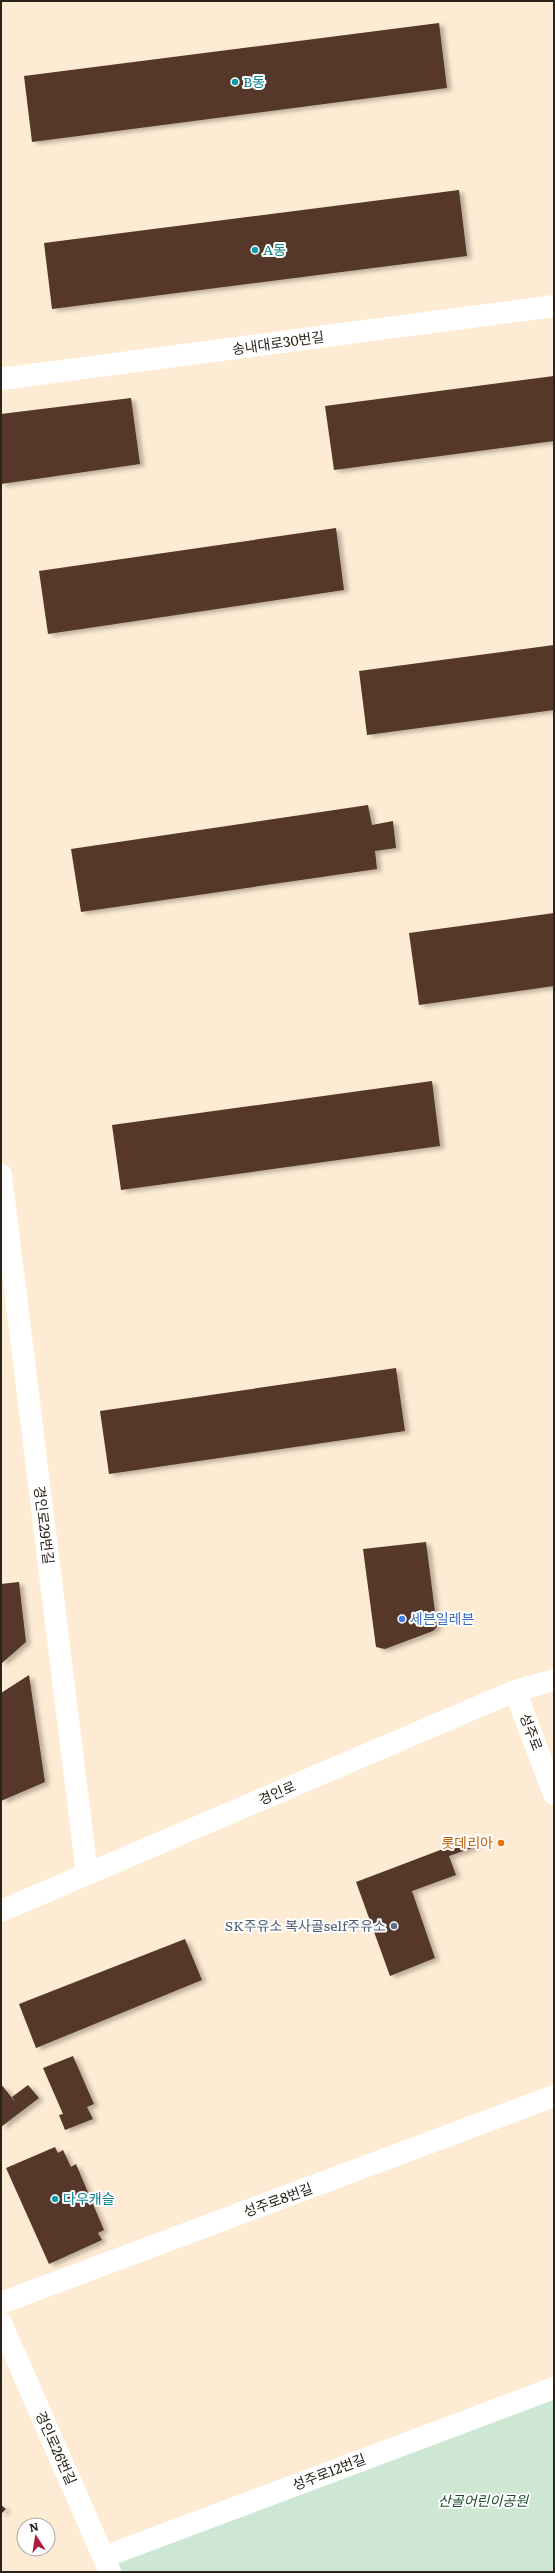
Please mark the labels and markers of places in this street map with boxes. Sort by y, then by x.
place label: B동 [243,71,265,91]
marker: B동 [230,77,240,87]
place label: A동 [263,239,286,259]
marker: A동 [250,245,260,255]
place label: 세븐일레븐 [410,1608,475,1628]
marker: 세븐일레븐 [397,1614,407,1624]
place label: 롯데리아 [441,1832,493,1852]
marker: 롯데리아 [496,1838,506,1848]
place label: SK주유소 복사골self주유소 [225,1915,386,1935]
marker: SK주유소 복사골self주유소 [389,1921,399,1931]
place label: 다우캐슬 [63,2188,115,2208]
marker: 다우캐슬 [50,2194,60,2204]

